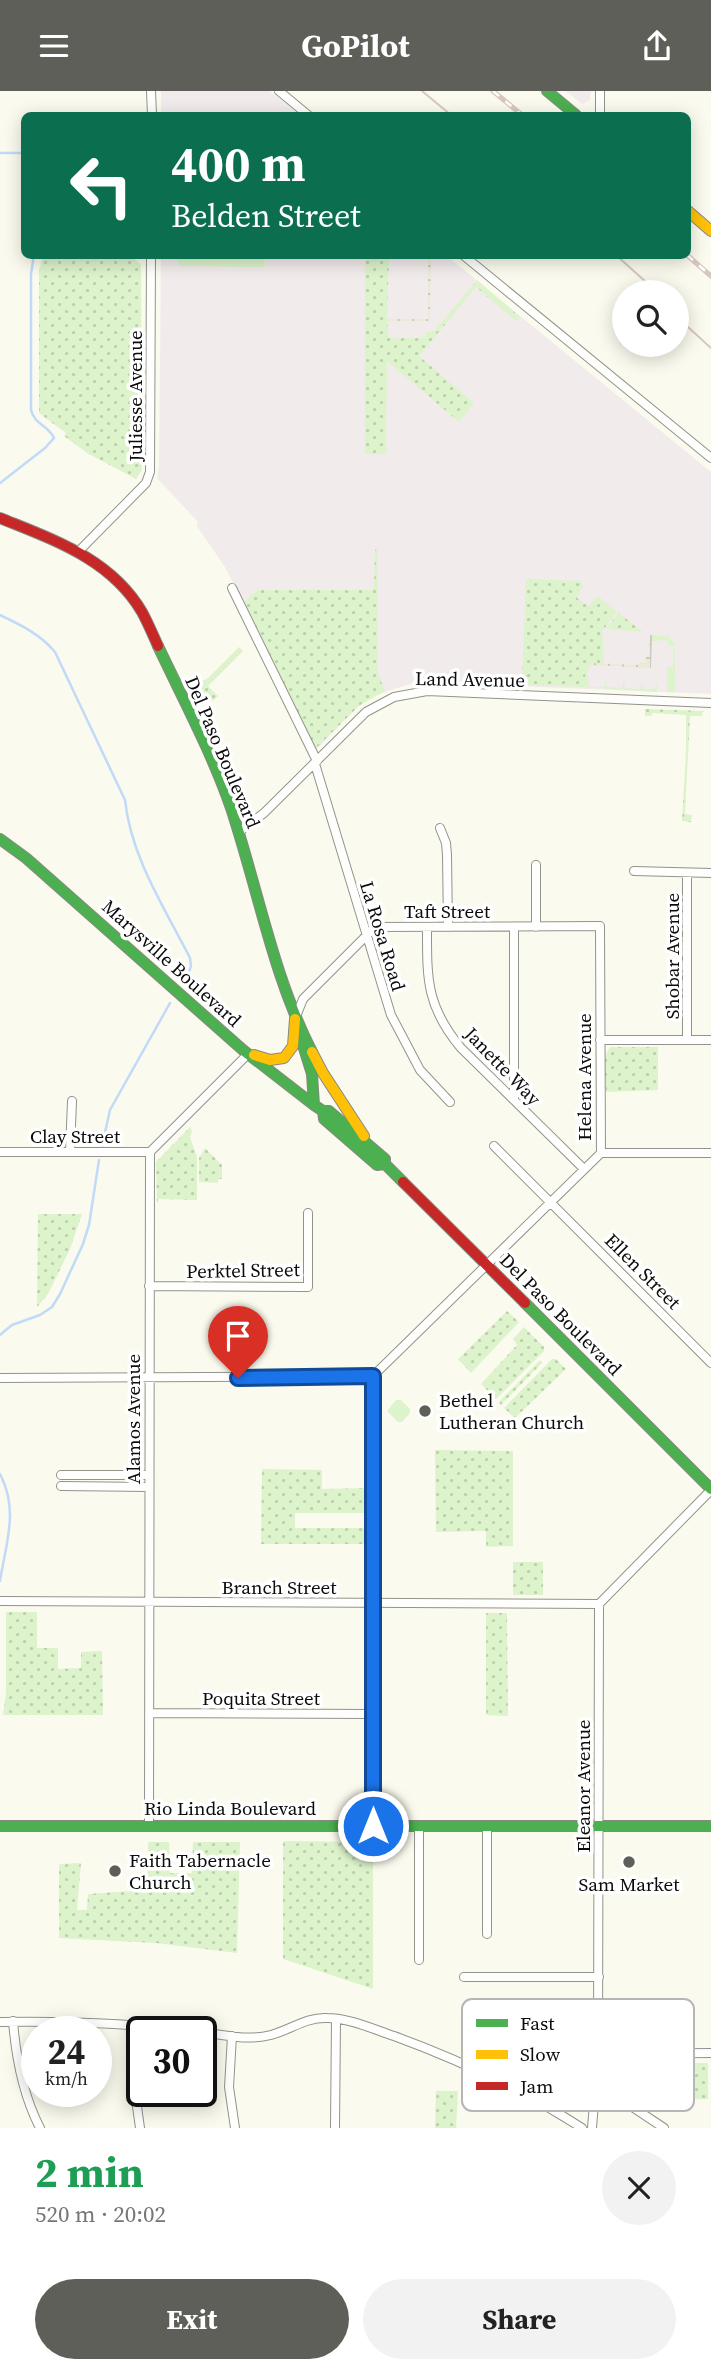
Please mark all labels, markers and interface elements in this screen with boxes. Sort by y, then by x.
text: GoPilot [301,24,410,68]
icon: menu [35,27,73,65]
icon: share [638,27,676,65]
text: 400 m [171,130,306,197]
icon: left [56,140,147,231]
text: Belden Street [171,194,361,238]
map controls [612,280,689,357]
button: search [612,280,689,357]
street label: Juliesse Avenue [122,330,148,463]
street label: Land Avenue [415,665,525,693]
street label: Del Paso Boulevard [179,672,267,832]
street label: La Rosa Road [354,878,412,994]
street label: Marysville Boulevard [97,893,247,1033]
street label: Shobar Avenue [659,893,685,1019]
street label: Taft Street [404,898,491,924]
street label: Helena Avenue [571,1013,597,1141]
street label: Janette Way [458,1020,547,1111]
street label: Clay Street [30,1123,121,1149]
street label: Ellen Street [599,1227,687,1315]
street label: Del Paso Boulevard [494,1247,628,1381]
street label: Perktel Street [186,1256,301,1284]
pin [208,1306,268,1378]
icon: arrive [219,1317,257,1355]
street label: Alamos Avenue [120,1354,146,1484]
place label: Bethel Lutheran Church [439,1387,584,1435]
marker: Bethel Lutheran Church [417,1403,433,1419]
street label: Branch Street [222,1574,337,1600]
street label: Poquita Street [202,1685,321,1711]
street label: Eleanor Avenue [570,1720,596,1852]
position arrow [336,1789,410,1863]
street label: Rio Linda Boulevard [144,1795,316,1821]
place label: Faith Tabernacle Church [129,1847,271,1895]
marker: Sam Market [621,1854,637,1870]
marker: Faith Tabernacle Church [107,1863,123,1879]
place label: Sam Market [579,1871,680,1897]
legend [462,1999,694,2111]
text: Fast [520,2010,555,2036]
speed limit sign: 30 [126,2016,217,2107]
text: 24 [48,2028,85,2076]
text: Slow [520,2041,561,2067]
text: km/h [45,2066,88,2091]
text: Jam [519,2073,553,2099]
text: 2 min [35,2143,144,2201]
button: close [602,2151,676,2225]
text: 520 m · 20:02 [35,2198,166,2230]
button: Exit [35,2279,349,2359]
button: Share [363,2279,676,2359]

